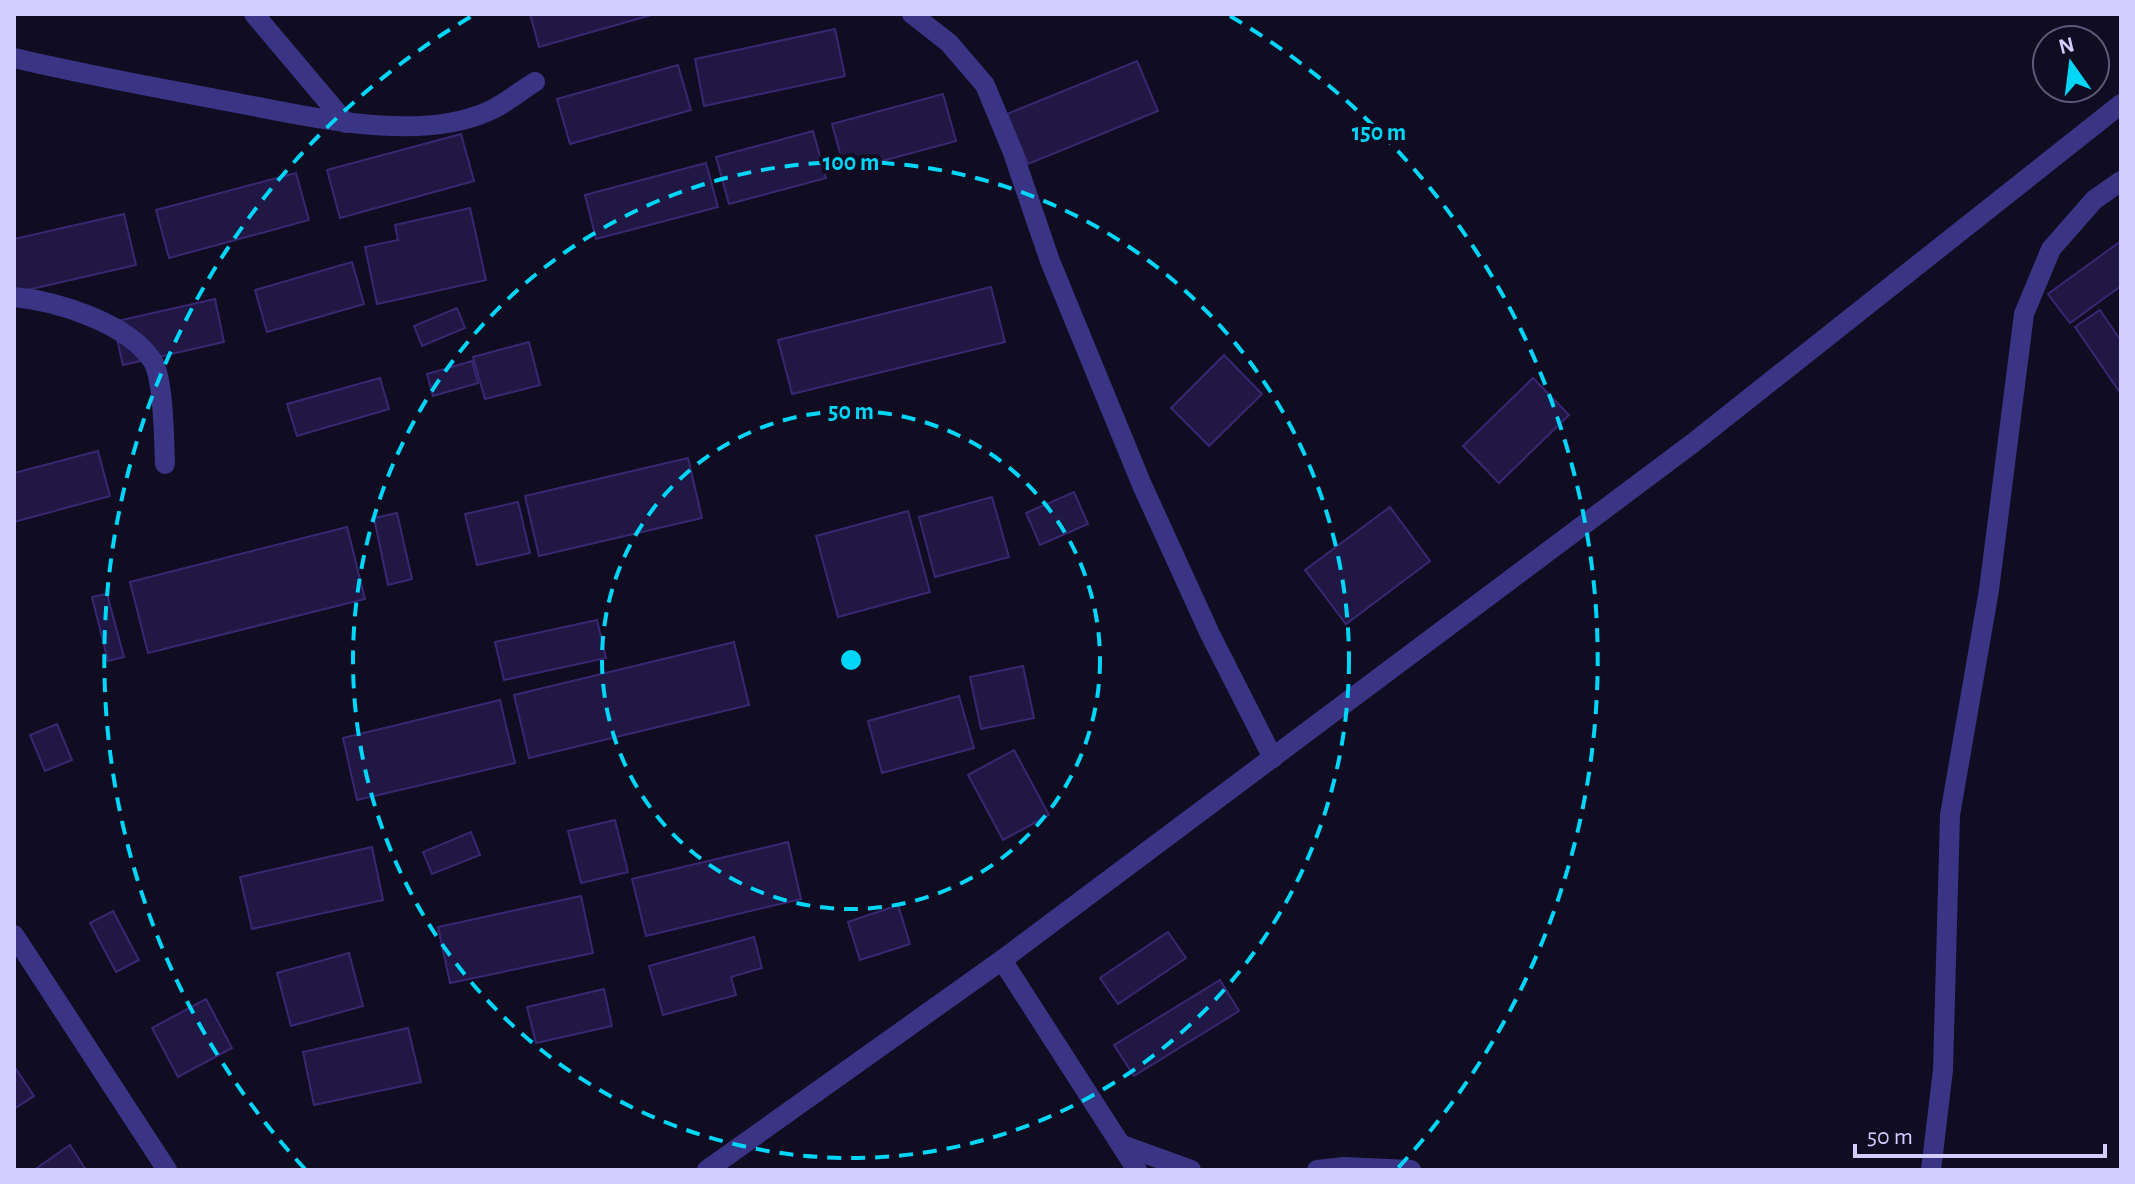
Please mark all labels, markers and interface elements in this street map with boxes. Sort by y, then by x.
north arrow [2031,24,2111,104]
text: N [2056,33,2076,58]
text: 150 m [1352,121,1406,145]
text: 100 m [823,151,879,175]
text: 50 m [828,400,874,424]
centre of rings [837,646,865,674]
scale bar [1855,1108,2105,1158]
text: 50 m [1867,1125,1913,1149]

